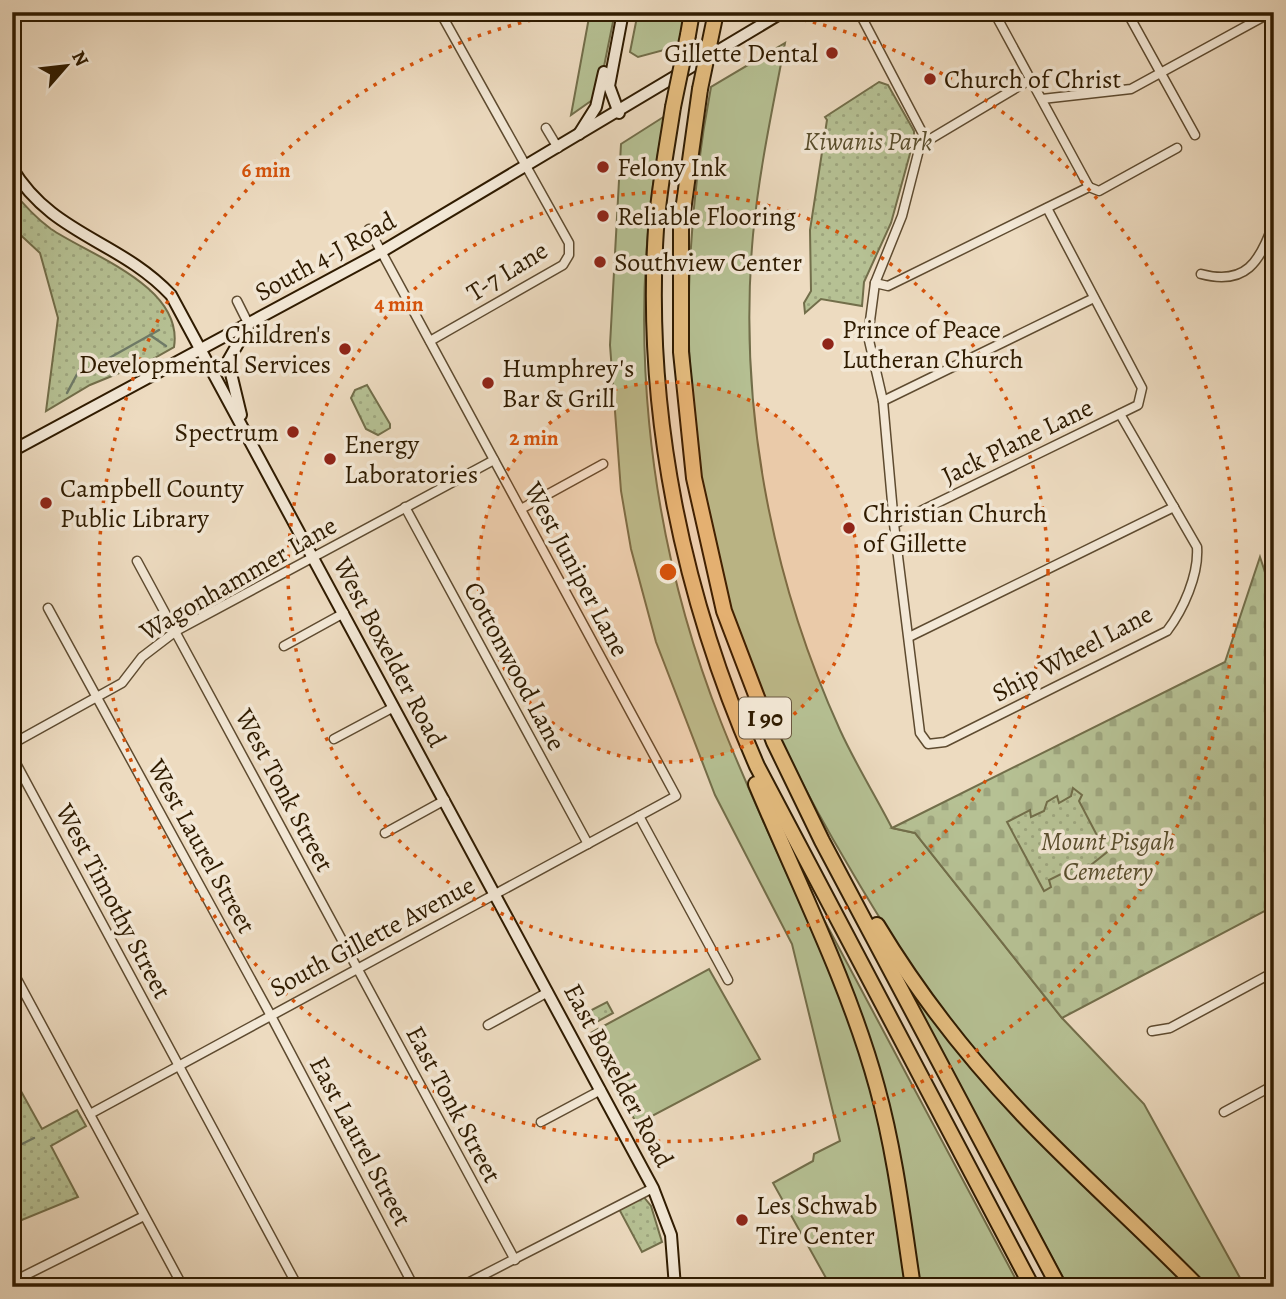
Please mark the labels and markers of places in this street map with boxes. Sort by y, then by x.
place label: Gillette Dental [664,36,818,71]
marker: Gillette Dental [824,45,840,61]
place label: Church of Christ [944,62,1122,97]
marker: Church of Christ [922,71,938,87]
place label: Felony Ink [617,150,727,185]
marker: Felony Ink [595,159,611,175]
place label: Reliable Flooring [617,199,796,234]
marker: Reliable Flooring [595,208,611,224]
place label: Southview Center [614,245,802,280]
marker: Southview Center [592,254,608,270]
place label: Prince of Peace Lutheran Church [842,312,1024,377]
place label: Children's Developmental Services [79,317,331,382]
marker: Prince of Peace Lutheran Church [820,336,836,352]
marker: Children's Developmental Services [337,341,353,357]
place label: Humphrey's Bar & Grill [502,351,634,416]
marker: Humphrey's Bar & Grill [480,375,496,391]
place label: Spectrum [175,415,279,450]
marker: Spectrum [285,424,301,440]
place label: Energy Laboratories [344,427,478,492]
marker: Energy Laboratories [322,451,338,467]
place label: Campbell County Public Library [60,471,244,536]
marker: Campbell County Public Library [38,495,54,511]
place label: Christian Church of Gillette [863,496,1047,561]
marker: Christian Church of Gillette [841,520,857,536]
centre of rings [656,560,680,584]
place label: Les Schwab Tire Center [756,1188,877,1253]
marker: Les Schwab Tire Center [734,1212,750,1228]

